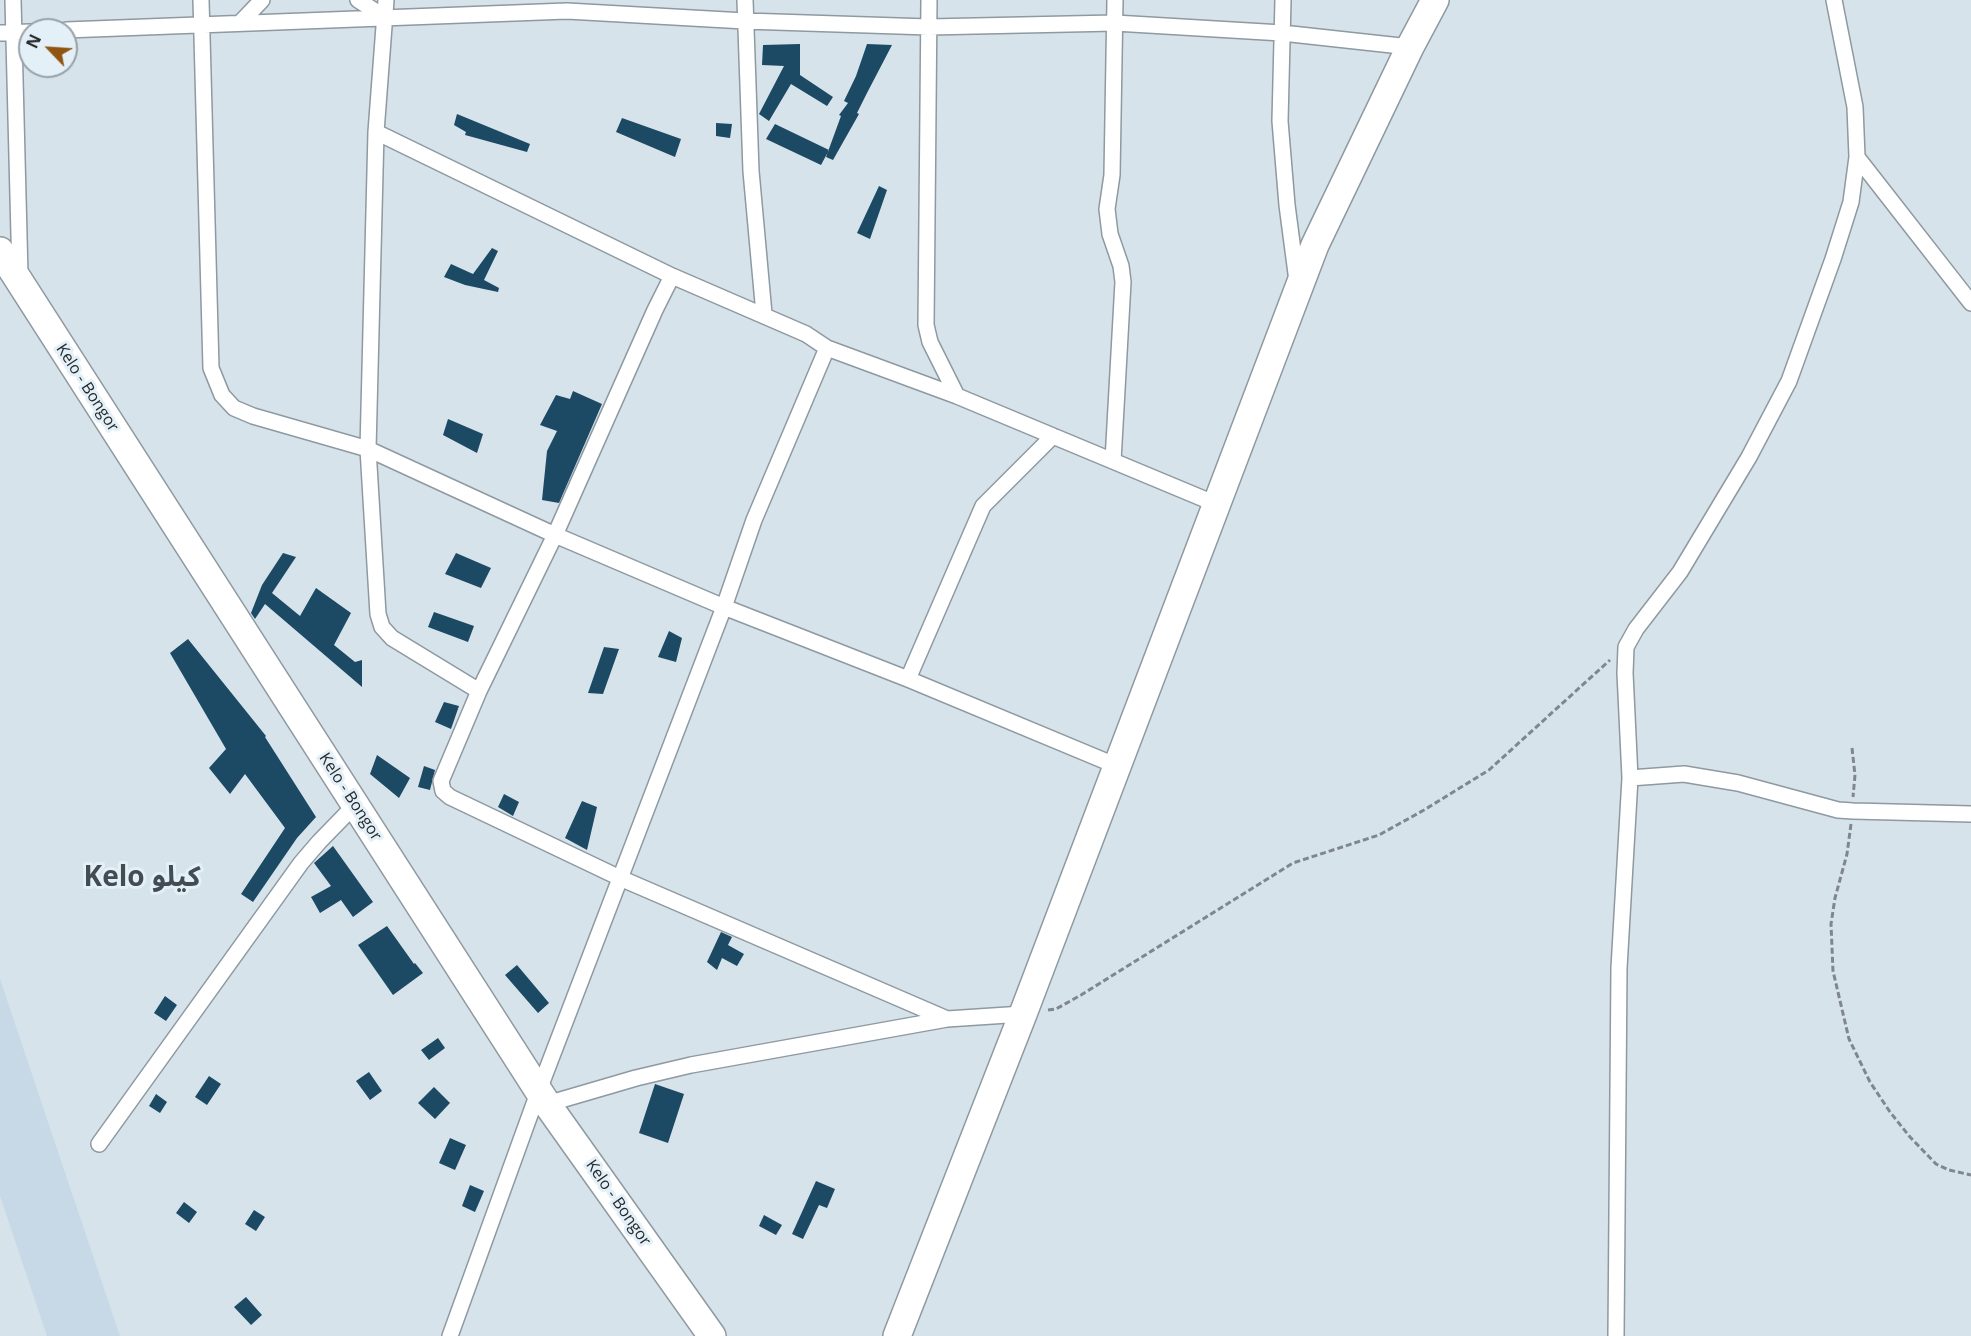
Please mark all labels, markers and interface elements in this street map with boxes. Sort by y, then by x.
north arrow [18,18,78,78]
text: N [21,31,46,52]
street label: Kelo - Bongor [52,341,122,435]
street label: Kelo - Bongor [315,750,385,844]
district label: Kelo كيلو [84,861,200,895]
street label: Kelo - Bongor [581,1156,655,1250]

